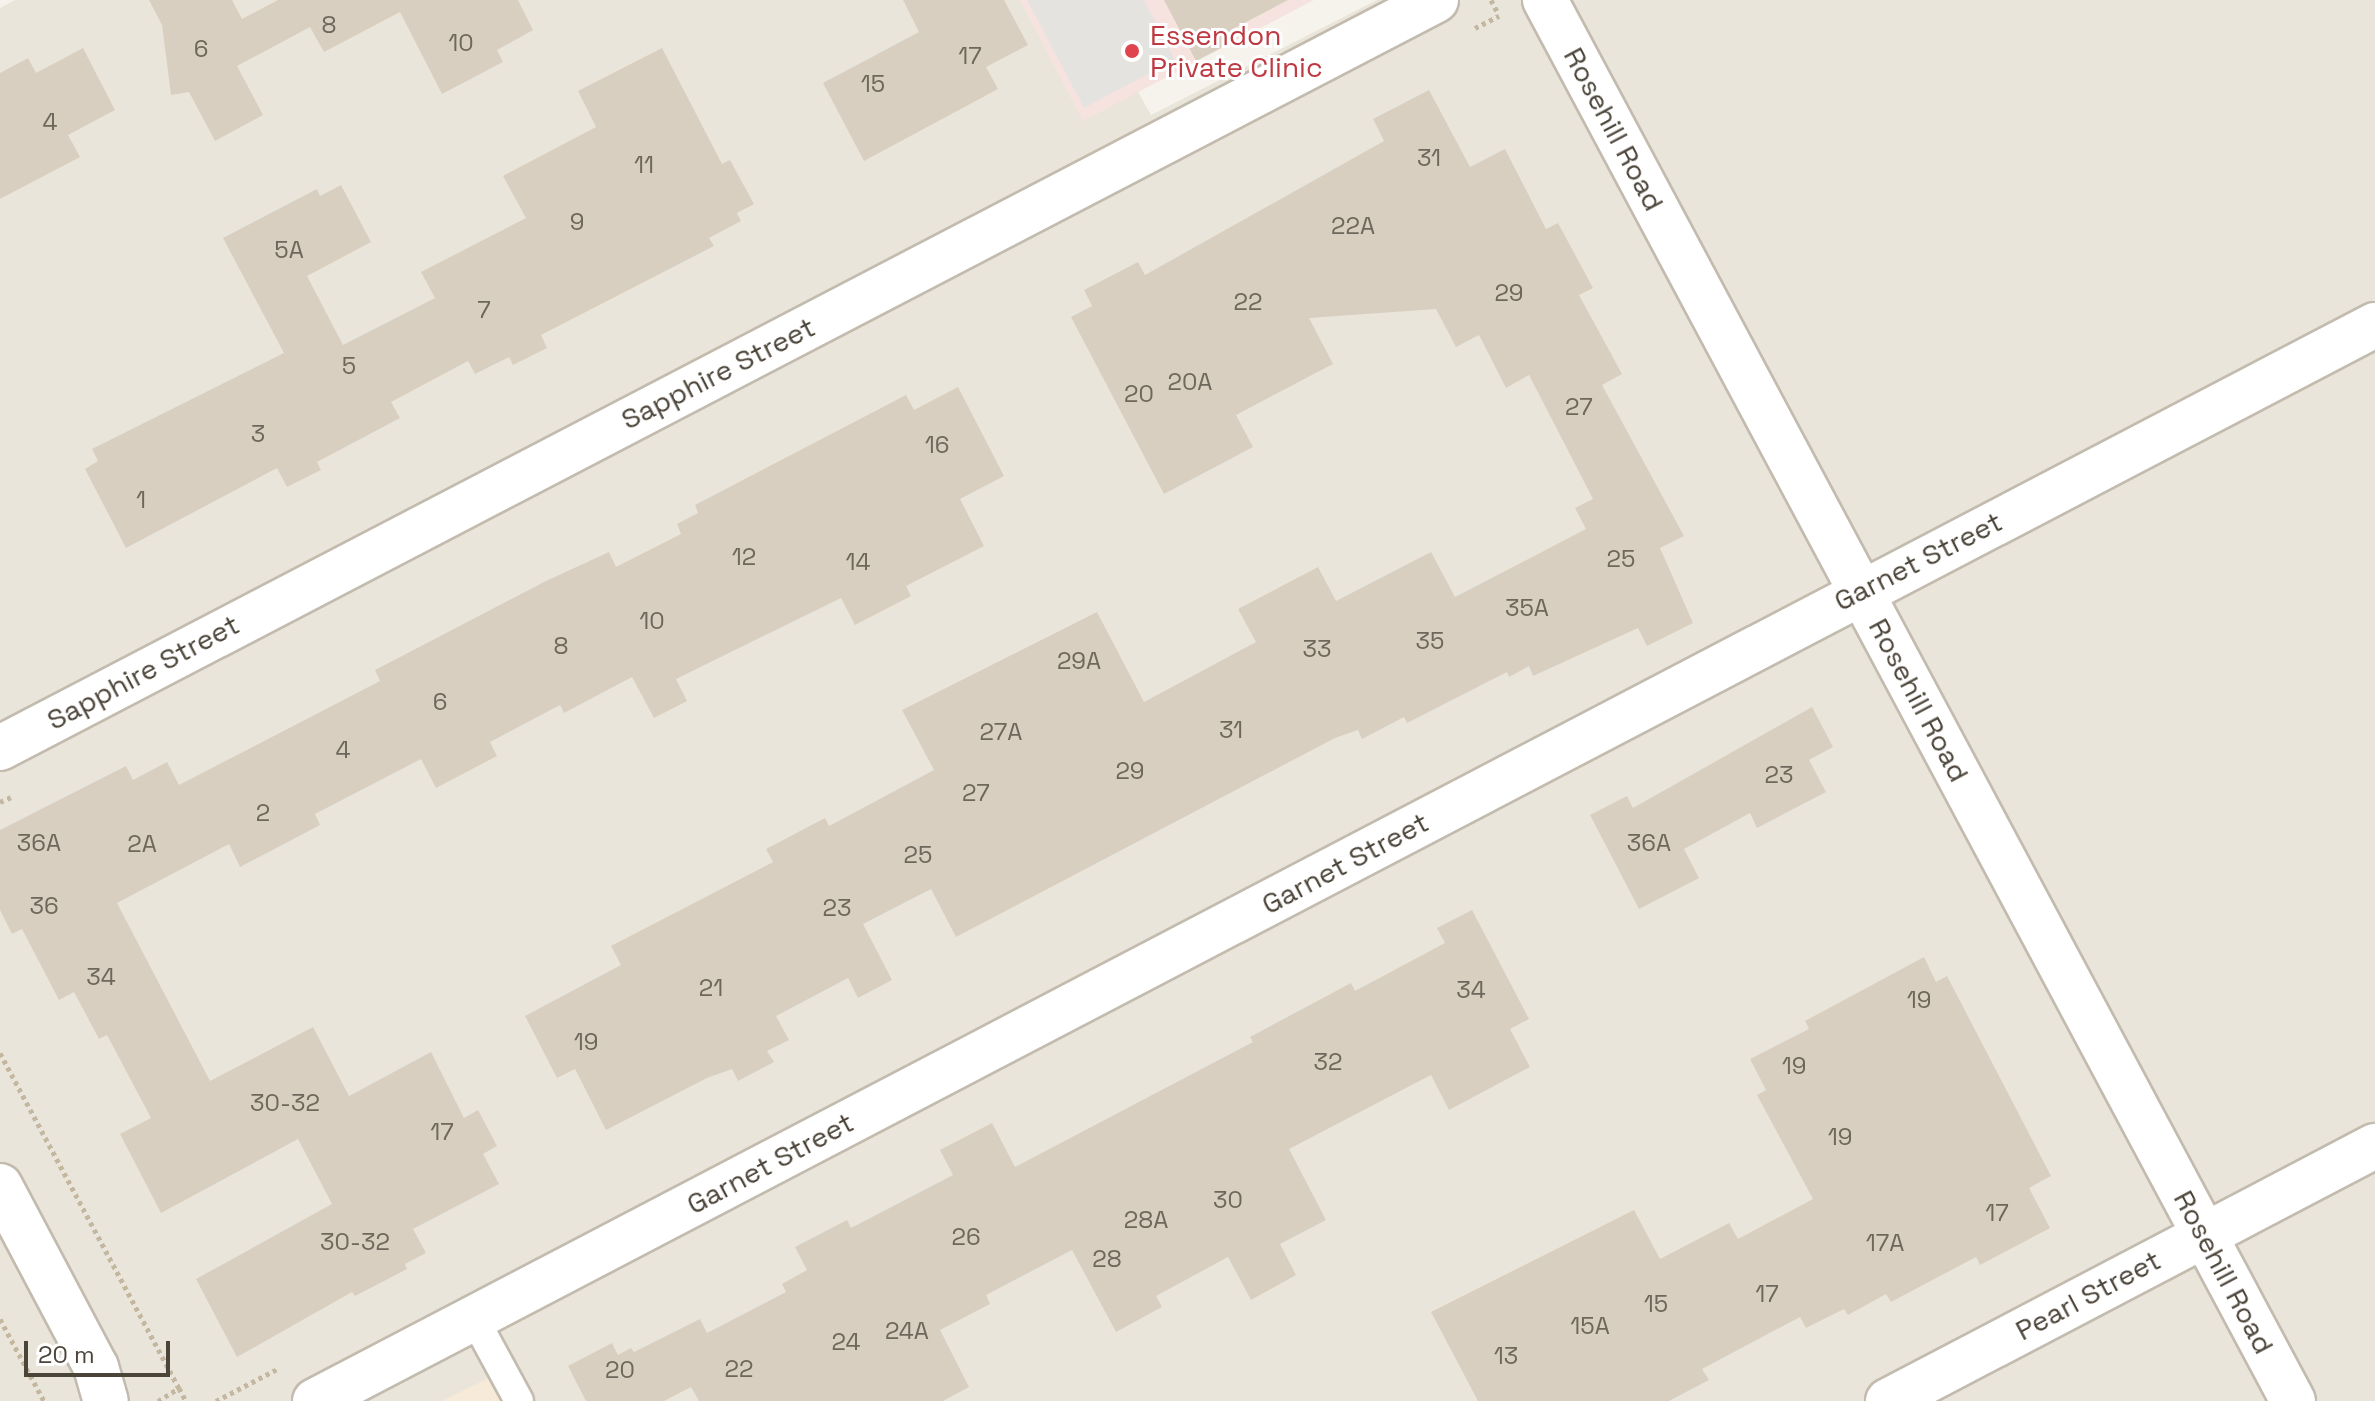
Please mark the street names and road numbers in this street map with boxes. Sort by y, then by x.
street label: Rosehill Road [1557,42,1671,216]
street label: Sapphire Street [616,310,820,436]
street label: Garnet Street [1828,504,2008,618]
street label: Sapphire Street [41,607,245,737]
street label: Rosehill Road [1862,613,1976,787]
street label: Garnet Street [1256,805,1434,921]
street label: Garnet Street [681,1105,859,1221]
street label: Rosehill Road [2167,1185,2281,1359]
street label: Pearl Street [2010,1243,2166,1347]

